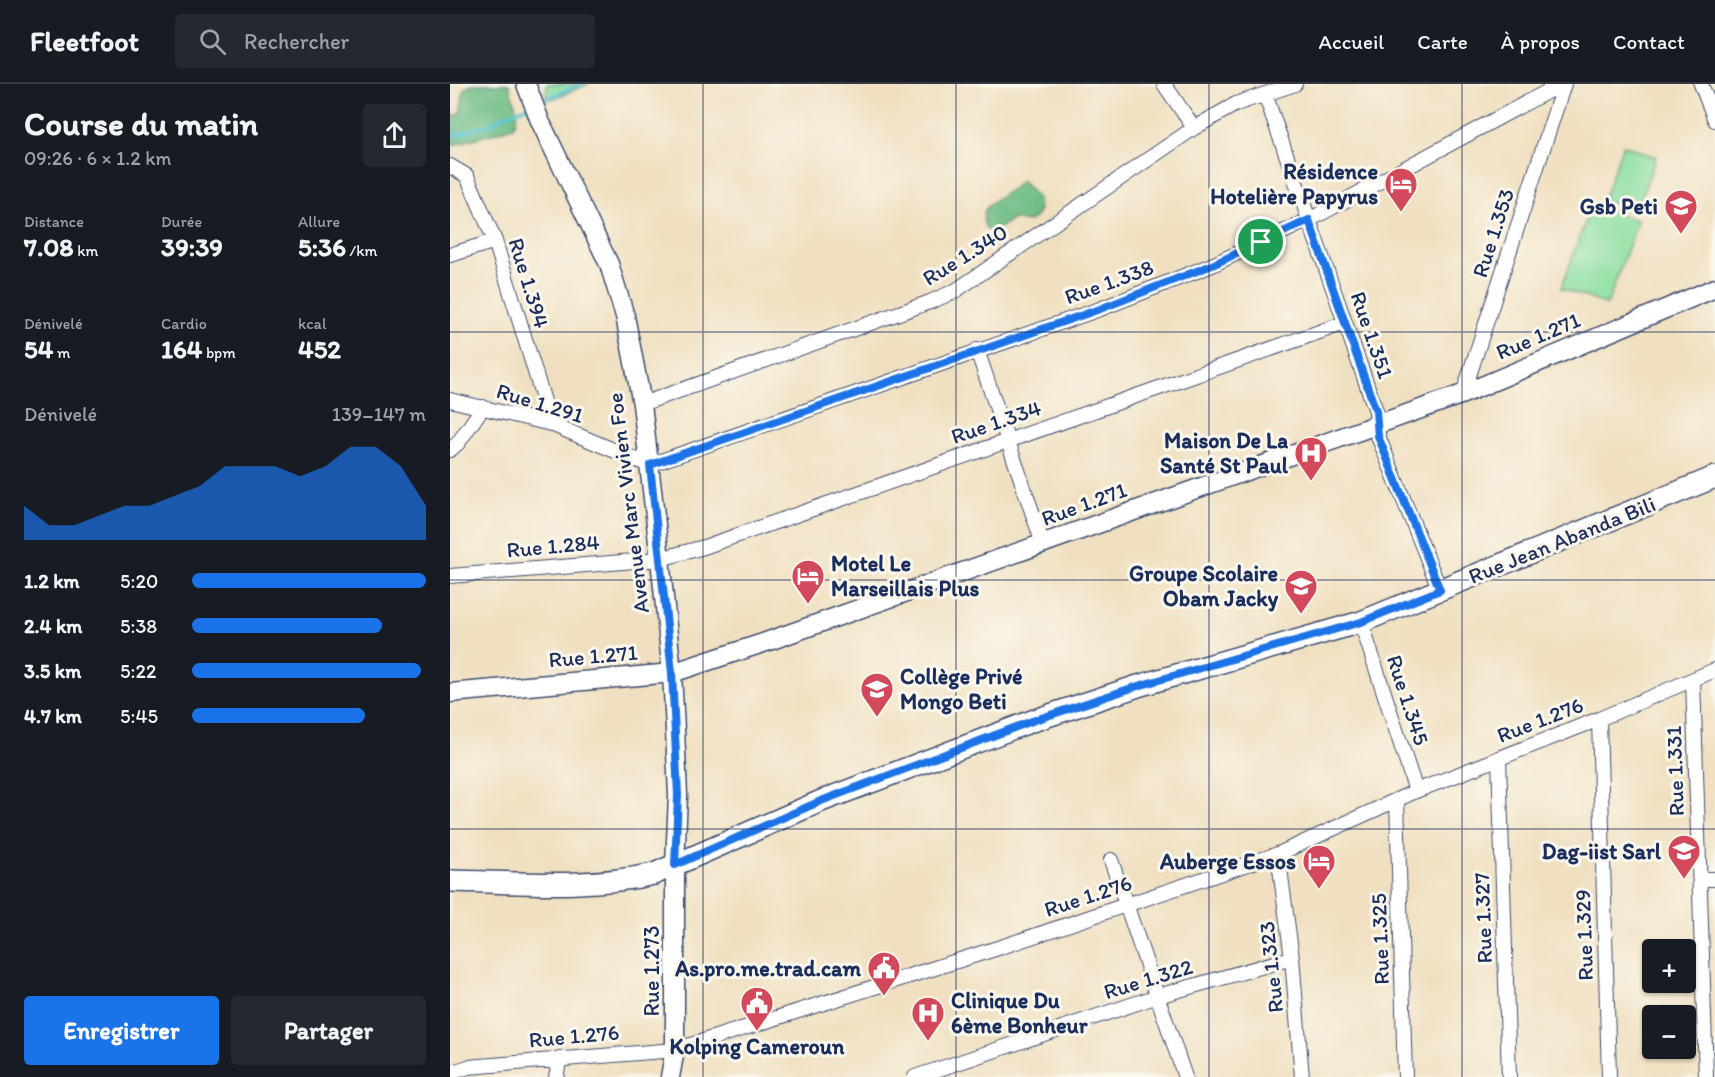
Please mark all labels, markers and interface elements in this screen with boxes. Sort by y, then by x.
search box [175,14,595,68]
text: Fleetfoot [30,24,139,58]
icon: search [196,25,229,58]
text: Rechercher [244,28,349,55]
text: Accueil [1319,29,1384,54]
text: Carte [1417,29,1468,54]
text: À propos [1501,29,1580,54]
text: Contact [1613,29,1685,54]
text: Course du matin [24,104,258,143]
button: share [363,104,426,167]
text: 09:26 · 6 × 1.2 km [24,146,172,170]
place label: Résidence Hotelière Papyrus [1210,158,1378,210]
hotel icon: Résidence Hotelière Papyrus [1383,166,1419,213]
street label: Rue 1.353 [1466,185,1520,281]
school or university icon: Gsb Peti [1663,188,1699,235]
place label: Gsb Peti [1580,193,1658,220]
text: Distance [24,212,84,231]
text: Durée [161,212,202,231]
text: Allure [298,212,340,231]
pin [1235,216,1286,267]
street label: Rue 1.340 [917,218,1013,292]
icon: arrive [1244,225,1277,258]
text: 7.08 [24,231,74,263]
text: 39:39 [161,231,223,263]
text: 5:36 [298,231,346,263]
street label: Rue 1.394 [502,234,556,332]
text: km [74,241,98,260]
text: /km [346,241,377,260]
street label: Rue 1.338 [1061,253,1157,311]
street label: Rue 1.351 [1345,288,1399,382]
street label: Rue 1.271 [1492,306,1584,366]
text: Dénivelé [24,314,83,333]
text: Cardio [161,314,207,333]
text: kcal [298,314,326,333]
text: 54 [24,333,53,365]
text: 164 [161,333,202,365]
text: 452 [298,333,341,365]
text: m [53,343,70,362]
text: bpm [202,343,236,362]
street label: Rue 1.291 [493,377,587,429]
street label: Avenue Marc Vivien Foe [601,391,655,615]
street label: Rue 1.334 [947,394,1045,450]
text: Dénivelé [24,402,97,426]
text: 139–147 m [332,402,426,426]
place label: Maison De La Santé St Paul [1160,427,1289,479]
hospital icon: Maison De La Santé St Paul [1293,435,1329,482]
street label: Rue 1.271 [1037,476,1131,532]
street label: Rue Jean Abanda Bili [1464,490,1660,590]
street label: Rue 1.284 [505,528,601,564]
place label: Motel Le Marseillais Plus [831,550,980,602]
hotel icon: Motel Le Marseillais Plus [790,558,826,605]
place label: Groupe Scolaire Obam Jacky [1129,560,1279,612]
school or university icon: Groupe Scolaire Obam Jacky [1283,568,1319,615]
text: 1.2 km [24,569,80,593]
text: 5:20 [120,569,158,593]
text: 2.4 km [24,614,82,638]
text: 5:38 [120,614,157,638]
street label: Rue 1.271 [547,639,639,673]
street label: Rue 1.345 [1381,651,1435,749]
text: 3.5 km [24,659,81,683]
text: 5:22 [120,659,156,683]
place label: Collège Privé Mongo Beti [900,663,1023,715]
school or university icon: Collège Privé Mongo Beti [859,671,895,718]
street label: Rue 1.276 [1493,691,1587,749]
text: 4.7 km [24,704,82,728]
text: 5:45 [120,704,158,728]
street label: Rue 1.331 [1660,725,1690,817]
school or university icon: Dag-iist Sarl [1666,833,1702,880]
place label: Dag-iist Sarl [1542,838,1662,865]
hotel icon: Auberge Essos [1301,843,1337,890]
place label: Auberge Essos [1159,848,1296,875]
street label: Rue 1.276 [1041,869,1135,923]
street label: Rue 1.327 [1468,872,1498,964]
street label: Rue 1.329 [1569,889,1599,981]
street label: Rue 1.325 [1365,893,1395,985]
street label: Rue 1.323 [1253,920,1289,1014]
street label: Rue 1.273 [638,926,665,1016]
map controls [1642,939,1696,1059]
button: + [1642,939,1696,993]
public building icon: As.pro.me.trad.cam [866,950,902,997]
street label: Rue 1.322 [1100,953,1196,1005]
place label: As.pro.me.trad.cam [674,955,861,982]
public building icon: Kolping Cameroun [739,985,775,1032]
place label: Clinique Du 6ème Bonheur [951,987,1089,1039]
hospital icon: Clinique Du 6ème Bonheur [910,995,946,1042]
button: Enregistrer [24,996,219,1065]
button: Partager [231,996,426,1065]
button: − [1642,1005,1696,1059]
street label: Rue 1.276 [528,1019,620,1053]
place label: Kolping Cameroun [670,1033,845,1060]

